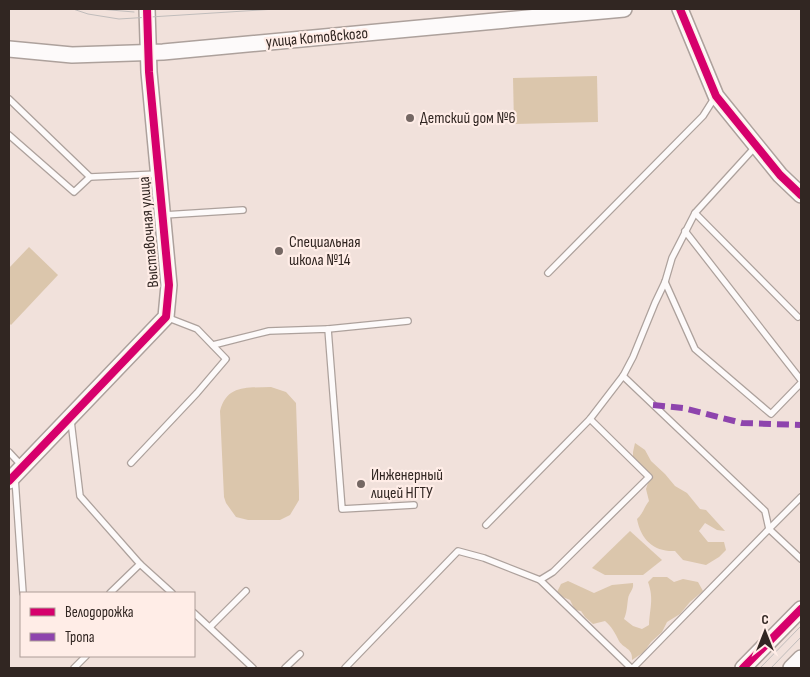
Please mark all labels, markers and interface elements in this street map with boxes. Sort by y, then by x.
street label: улица Котовского [265,24,369,52]
place label: Детский дом №6 [420,109,515,128]
marker: Детский дом №6 [404,112,416,124]
street label: Выставочная улица [135,176,163,288]
place label: Специальная школа №14 [289,233,361,270]
marker: Специальная школа №14 [273,245,285,257]
place label: Инженерный лицей НГТУ [371,466,443,503]
marker: Инженерный лицей НГТУ [355,478,367,490]
legend [20,592,195,657]
text: Велодорожка [65,603,134,622]
north arrow [740,607,790,657]
text: С [761,611,769,628]
text: Тропа [65,628,95,647]

